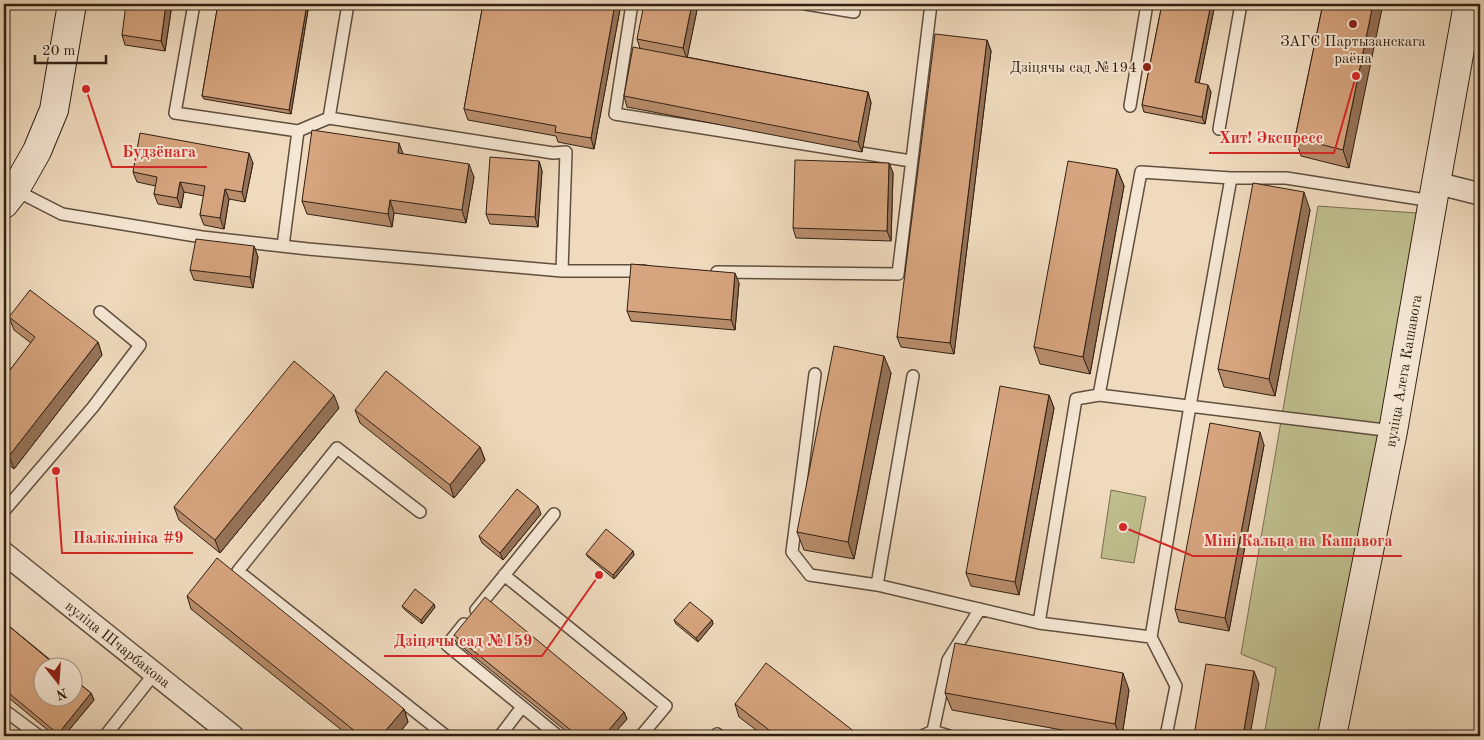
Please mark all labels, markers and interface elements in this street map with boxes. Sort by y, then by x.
marker: ЗАГС Партызанскага раёна [1347,18,1359,30]
scale bar [35,32,106,64]
place label: ЗАГС Партызанскага раёна [1280,35,1426,67]
text: 20 m [42,44,76,59]
place label: Дзіцячы сад №194 [1010,61,1137,76]
marker: Дзіцячы сад №194 [1141,61,1153,73]
callout: Хит! Экспресс [1209,122,1334,153]
text: Хит! Экспресс [1219,131,1323,147]
callout: Будзёнага [112,136,207,167]
text: Будзёнага [122,145,196,161]
street label: вуліца Алега Кашавога [1384,293,1426,449]
callout: Паліклініка #9 [62,522,193,553]
callout: Міні Кальца на Кашавога [1193,525,1402,556]
text: Паліклініка #9 [72,531,184,547]
text: Міні Кальца на Кашавога [1203,534,1393,550]
street label: вуліца Шчарбакова [62,599,173,692]
callout: Дзіцячы сад №159 [384,625,542,656]
text: Дзіцячы сад №159 [394,634,532,650]
north arrow [32,658,82,708]
text: N [54,685,69,702]

